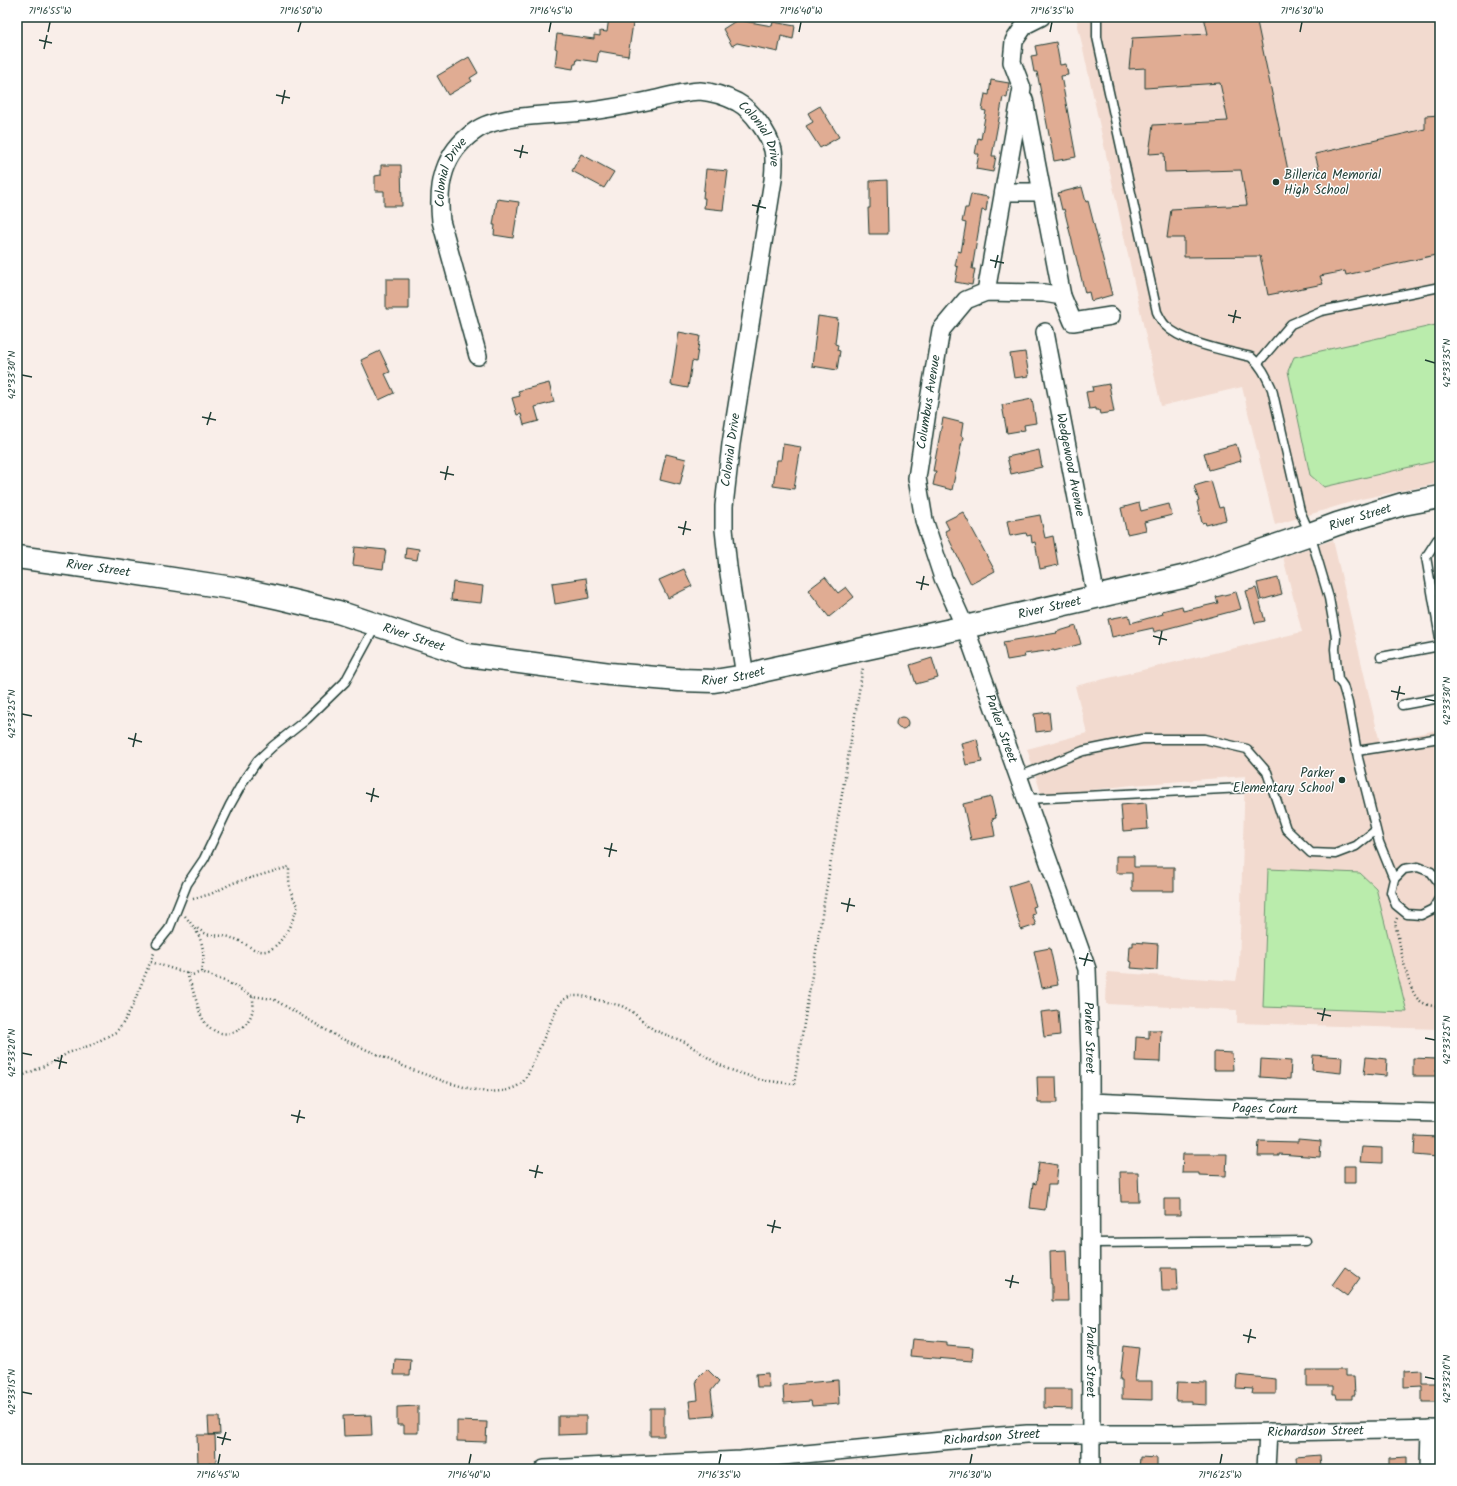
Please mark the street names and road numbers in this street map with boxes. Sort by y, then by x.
street label: Colonial Drive [734,95,785,167]
street label: Colonial Drive [429,132,472,207]
street label: Columbus Avenue [911,353,947,451]
street label: Wedgewood Avenue [1050,411,1091,518]
street label: Colonial Drive [715,412,747,488]
street label: River Street [1326,497,1395,537]
street label: River Street [65,553,133,583]
street label: River Street [1016,590,1084,625]
street label: River Street [380,617,449,658]
street label: River Street [701,660,768,692]
street label: Parker Street [979,691,1024,767]
street label: Parker Street [1078,1001,1101,1075]
street label: Pages Court [1232,1098,1299,1120]
street label: Parker Street [1080,1326,1101,1399]
street label: Richardson Street [1267,1420,1365,1443]
street label: Richardson Street [942,1423,1041,1451]

